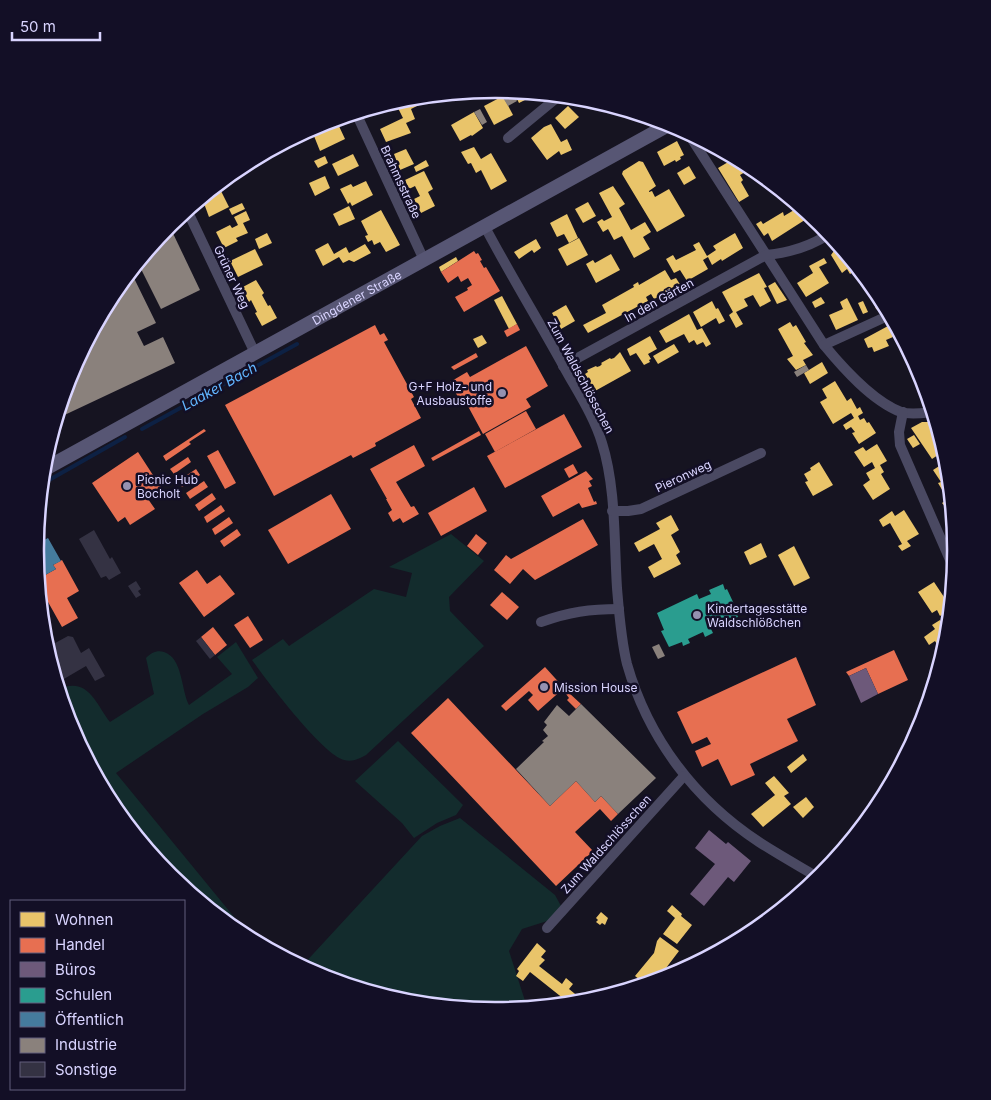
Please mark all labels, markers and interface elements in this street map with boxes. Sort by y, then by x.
scale bar [12,10,100,42]
text: 50 m [20,17,56,36]
street label: Brahmsstraße [378,143,424,221]
street label: Grüner Weg [211,243,253,311]
street label: Dingdener Straße [309,266,404,328]
street label: In den Gärten [622,275,696,325]
street label: Zum Waldschlösschen [544,316,618,436]
water label: Laaker Bach [178,358,260,414]
place label: G+F Holz- und Ausbaustoffe [409,379,492,408]
marker: G+F Holz- und Ausbaustoffe [496,387,508,399]
street label: Pieronweg [653,456,713,496]
place label: Picnic Hub Bocholt [137,472,198,501]
marker: Picnic Hub Bocholt [121,480,133,492]
place label: Kindertagesstätte Waldschlößchen [707,601,807,630]
marker: Kindertagesstätte Waldschlößchen [691,609,703,621]
place label: Mission House [554,680,638,695]
marker: Mission House [538,681,550,693]
street label: Zum Waldschlösschen [558,791,654,897]
legend [10,900,185,1090]
text: Wohnen [55,910,113,929]
text: Handel [55,935,105,954]
text: Büros [55,960,96,979]
text: Schulen [55,985,112,1004]
text: Öffentlich [55,1010,124,1029]
text: Industrie [55,1035,117,1054]
text: Sonstige [55,1060,117,1079]

